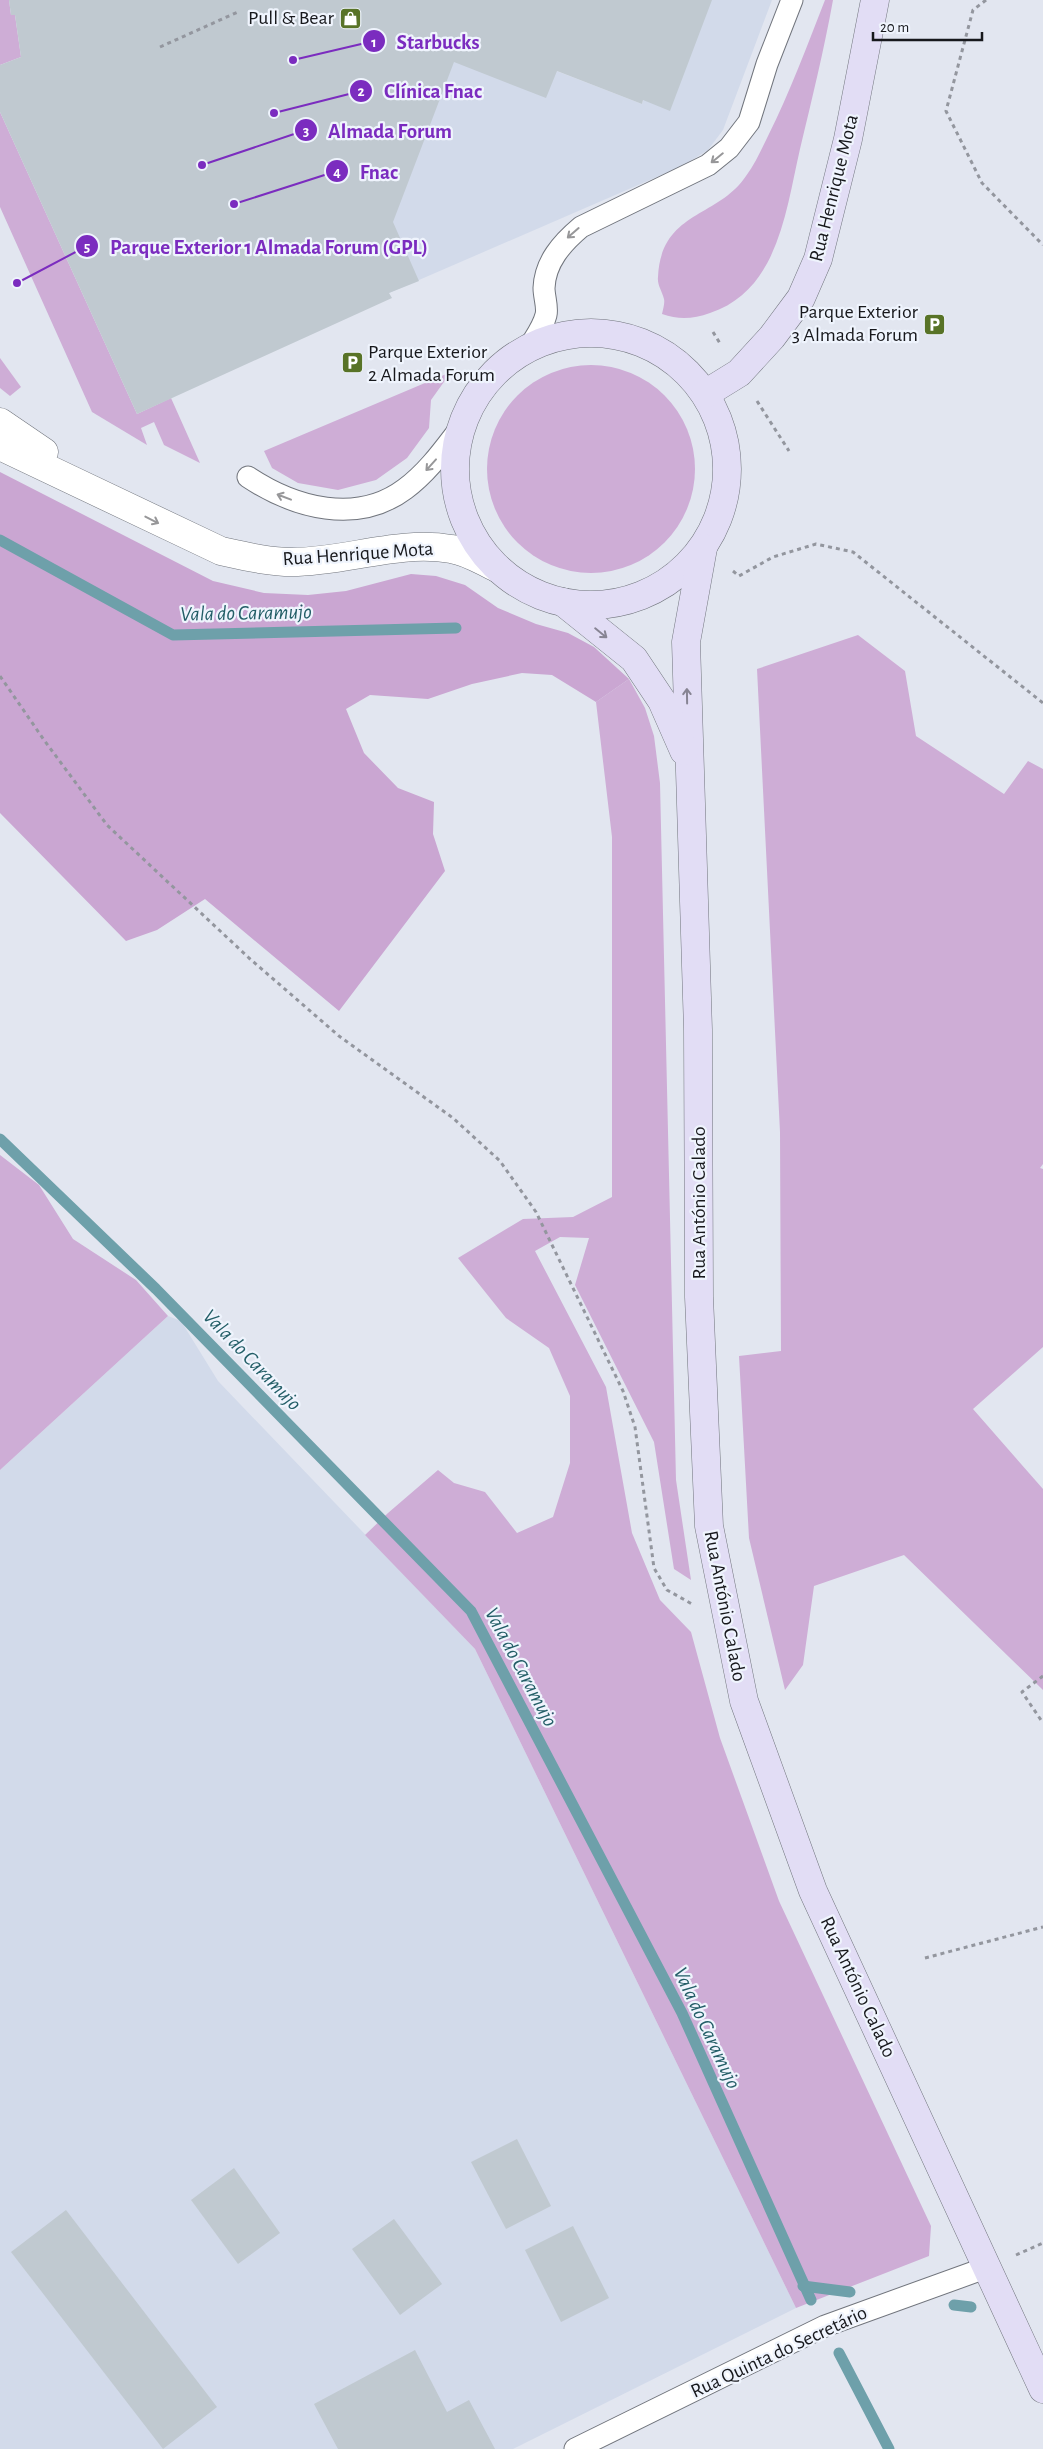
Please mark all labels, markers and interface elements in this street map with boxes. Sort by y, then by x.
shop icon: Pull & Bear [338,6,362,30]
place label: Pull & Bear [248,8,335,28]
scale bar [873,10,982,42]
text: 20 m [880,20,909,35]
callout: Starbucks [361,23,489,59]
text: Starbucks [396,32,480,53]
text: 1 [371,35,377,50]
callout: Clínica Fnac [349,73,492,109]
text: Clínica Fnac [384,81,482,102]
text: 2 [357,84,365,99]
callout: Almada Forum [293,112,462,148]
street label: Rua Henrique Mota [806,112,862,264]
text: Almada Forum [328,121,452,142]
text: 3 [303,124,309,139]
one-way arrow [711,152,724,163]
callout: Fnac [325,153,408,189]
text: Fnac [360,162,398,183]
text: 4 [333,165,341,180]
one-way arrow [567,227,580,239]
callout: Parque Exterior 1 Almada Forum (GPL) [75,228,438,264]
text: Parque Exterior 1 Almada Forum (GPL) [110,237,428,258]
text: 5 [84,240,90,255]
place label: Parque Exterior 3 Almada Forum [792,302,919,345]
parking icon: Parque Exterior 3 Almada Forum [922,312,946,336]
place label: Parque Exterior 2 Almada Forum [368,342,495,385]
parking icon: Parque Exterior 2 Almada Forum [340,351,364,375]
one-way arrow [425,458,437,471]
one-way arrow [277,492,293,501]
one-way arrow [144,516,159,525]
street label: Rua Henrique Mota [282,539,434,569]
water label: Vala do Caramujo [180,601,312,625]
one-way arrow [594,627,607,638]
one-way arrow [682,688,692,704]
street label: Rua António Calado [689,1126,709,1280]
water label: Vala do Caramujo [199,1305,305,1415]
street label: Rua António Calado [701,1529,749,1683]
water label: Vala do Caramujo [481,1604,561,1730]
street label: Rua António Calado [817,1913,899,2061]
water label: Vala do Caramujo [670,1964,744,2092]
street label: Rua Quinta do Secretário [688,2302,870,2402]

